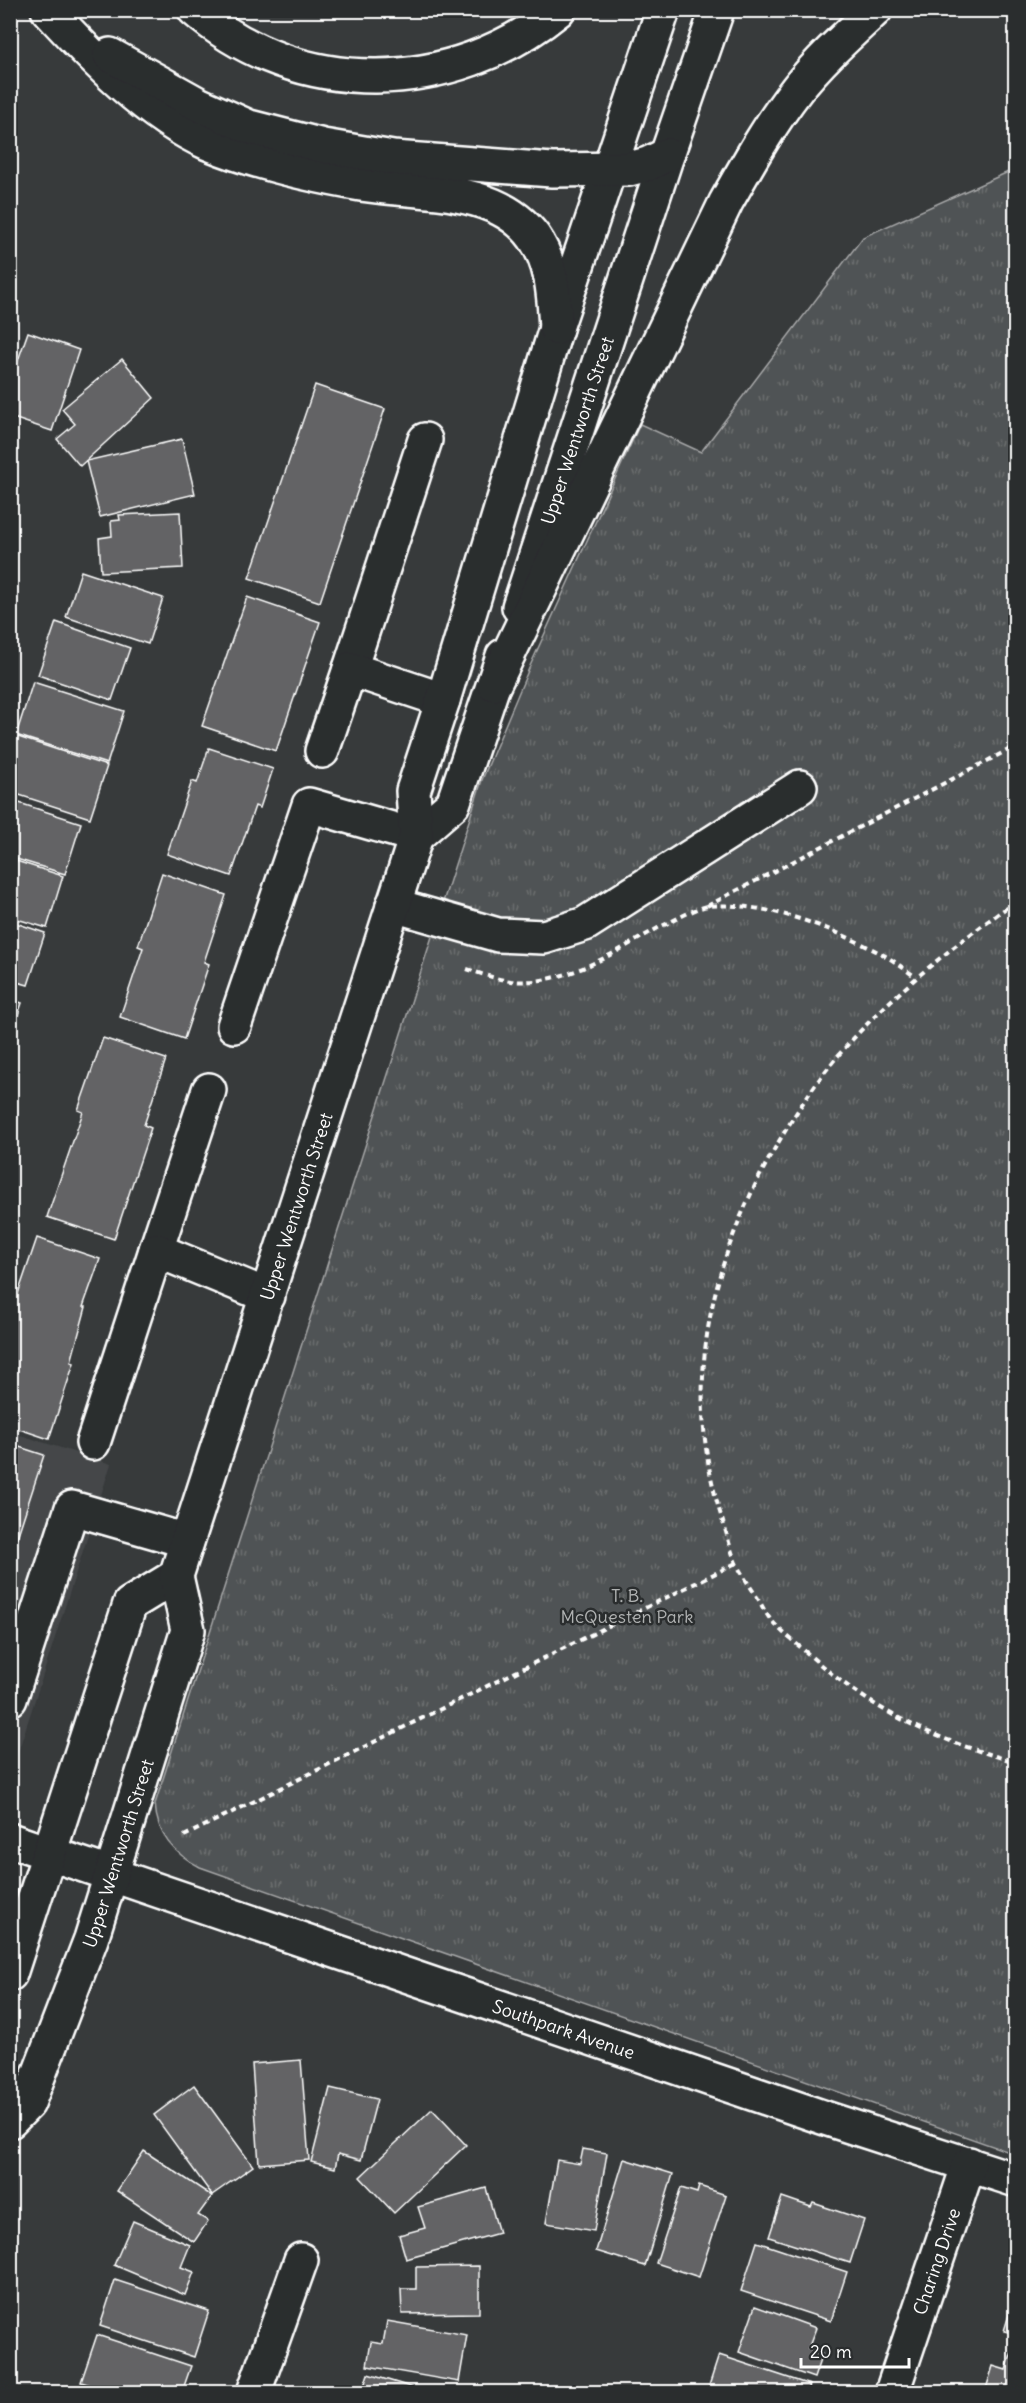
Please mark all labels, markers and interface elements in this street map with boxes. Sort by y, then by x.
street label: Upper Wentworth Street [535,333,618,527]
street label: Upper Wentworth Street [255,1109,337,1303]
park label: T. B. McQuesten Park [561,1584,693,1628]
street label: Upper Wentworth Street [77,1756,158,1951]
street label: Southpark Avenue [490,1994,638,2064]
street label: Charing Drive [907,2205,965,2318]
scale bar [801,2331,909,2369]
text: 20 m [810,2340,852,2363]

